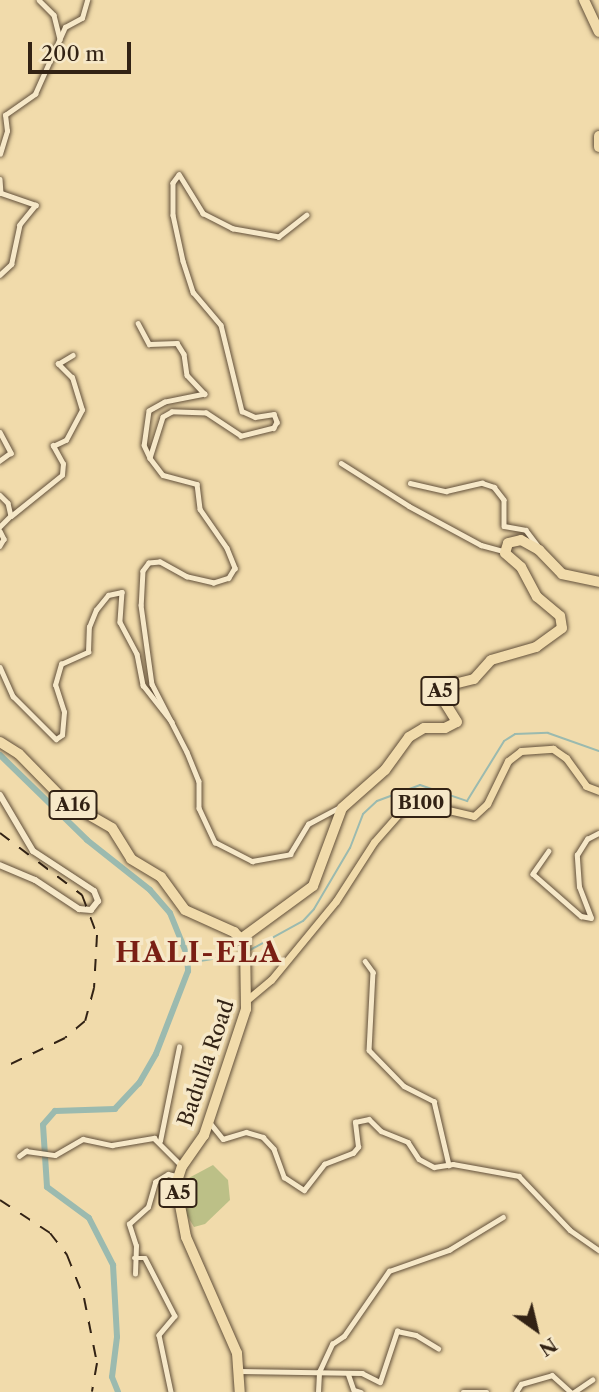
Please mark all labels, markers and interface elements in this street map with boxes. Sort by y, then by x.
scale bar [32,28,135,72]
text: 200 m [41,41,105,66]
road number: A5 [419,676,461,706]
road number: B100 [390,788,452,818]
road number: A16 [48,790,98,820]
district label: HALI-ELA [116,935,282,969]
street label: Badulla Road [173,996,239,1130]
road number: A5 [157,1177,199,1208]
north arrow [501,1294,571,1364]
text: N [535,1333,561,1361]

